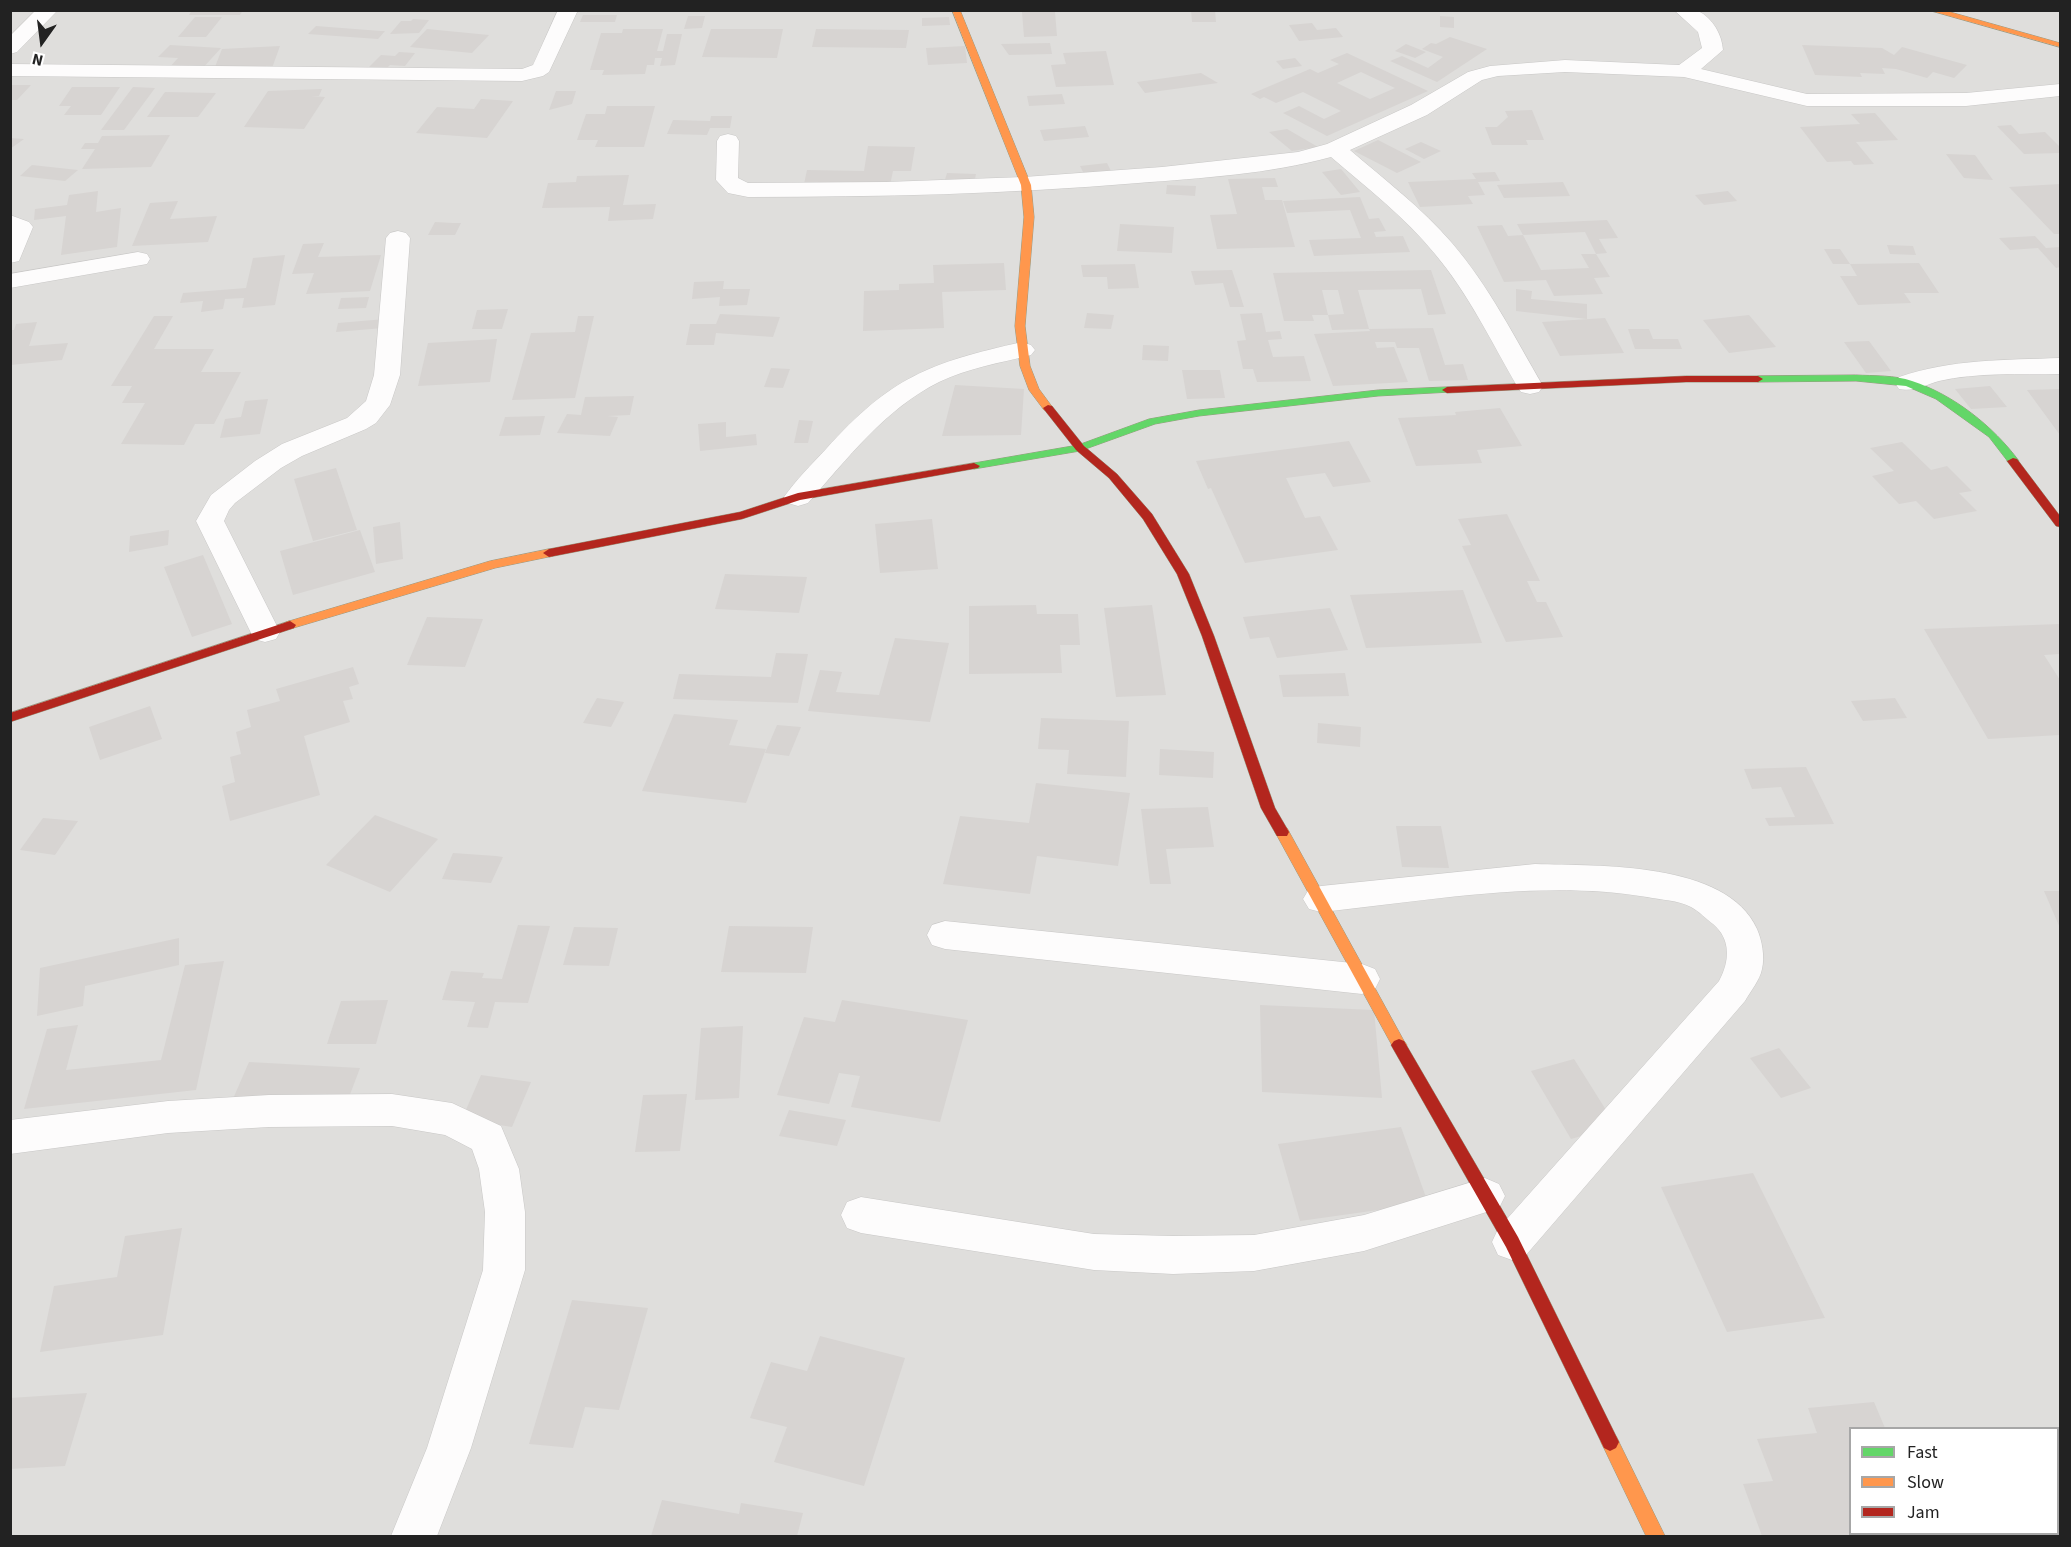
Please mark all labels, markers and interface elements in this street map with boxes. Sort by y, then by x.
north arrow [12,12,72,72]
text: N [30,48,45,71]
legend [1849,1427,2059,1535]
text: Fast [1907,1440,1938,1465]
text: Slow [1907,1470,1944,1495]
text: Jam [1907,1500,1940,1525]

